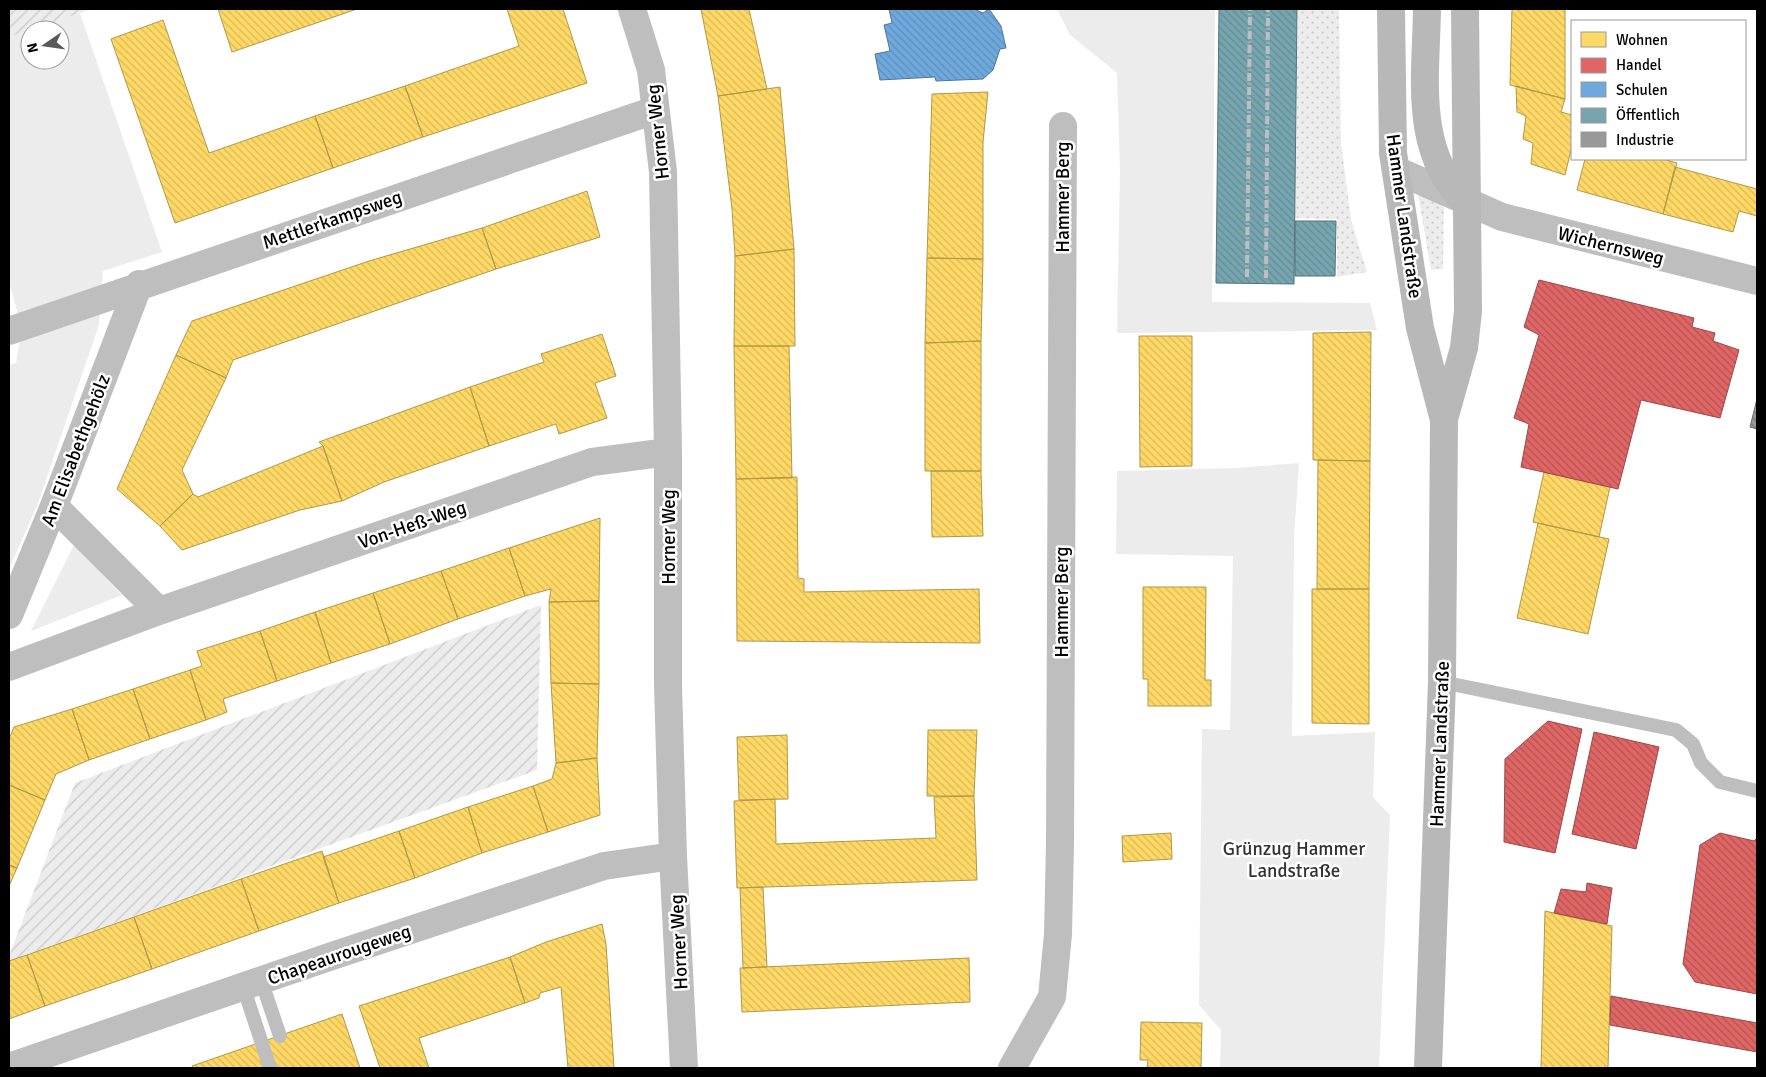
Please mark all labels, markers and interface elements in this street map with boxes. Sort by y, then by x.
north arrow [20,20,70,70]
legend [1571,20,1746,160]
text: Wohnen [1616,31,1668,49]
text: N [23,41,42,54]
text: Handel [1616,56,1662,74]
text: Schulen [1616,81,1668,99]
street label: Horner Weg [641,83,675,181]
text: Öffentlich [1616,106,1680,124]
text: Industrie [1616,131,1674,149]
street label: Hammer Landstraße [1381,132,1427,300]
street label: Hammer Berg [1051,141,1075,253]
street label: Mettlerkampsweg [260,185,405,255]
street label: Wichernsweg [1555,221,1666,271]
street label: Am Elisabethgehölz [36,371,116,530]
street label: Horner Weg [657,489,681,585]
street label: Von-Heß-Weg [355,495,470,555]
street label: Hammer Berg [1050,546,1074,658]
street label: Hammer Landstraße [1425,661,1455,827]
park label: Grünzug Hammer Landstraße [1223,837,1365,883]
street label: Horner Weg [665,894,693,990]
street label: Chapeaurougeweg [264,919,414,991]

